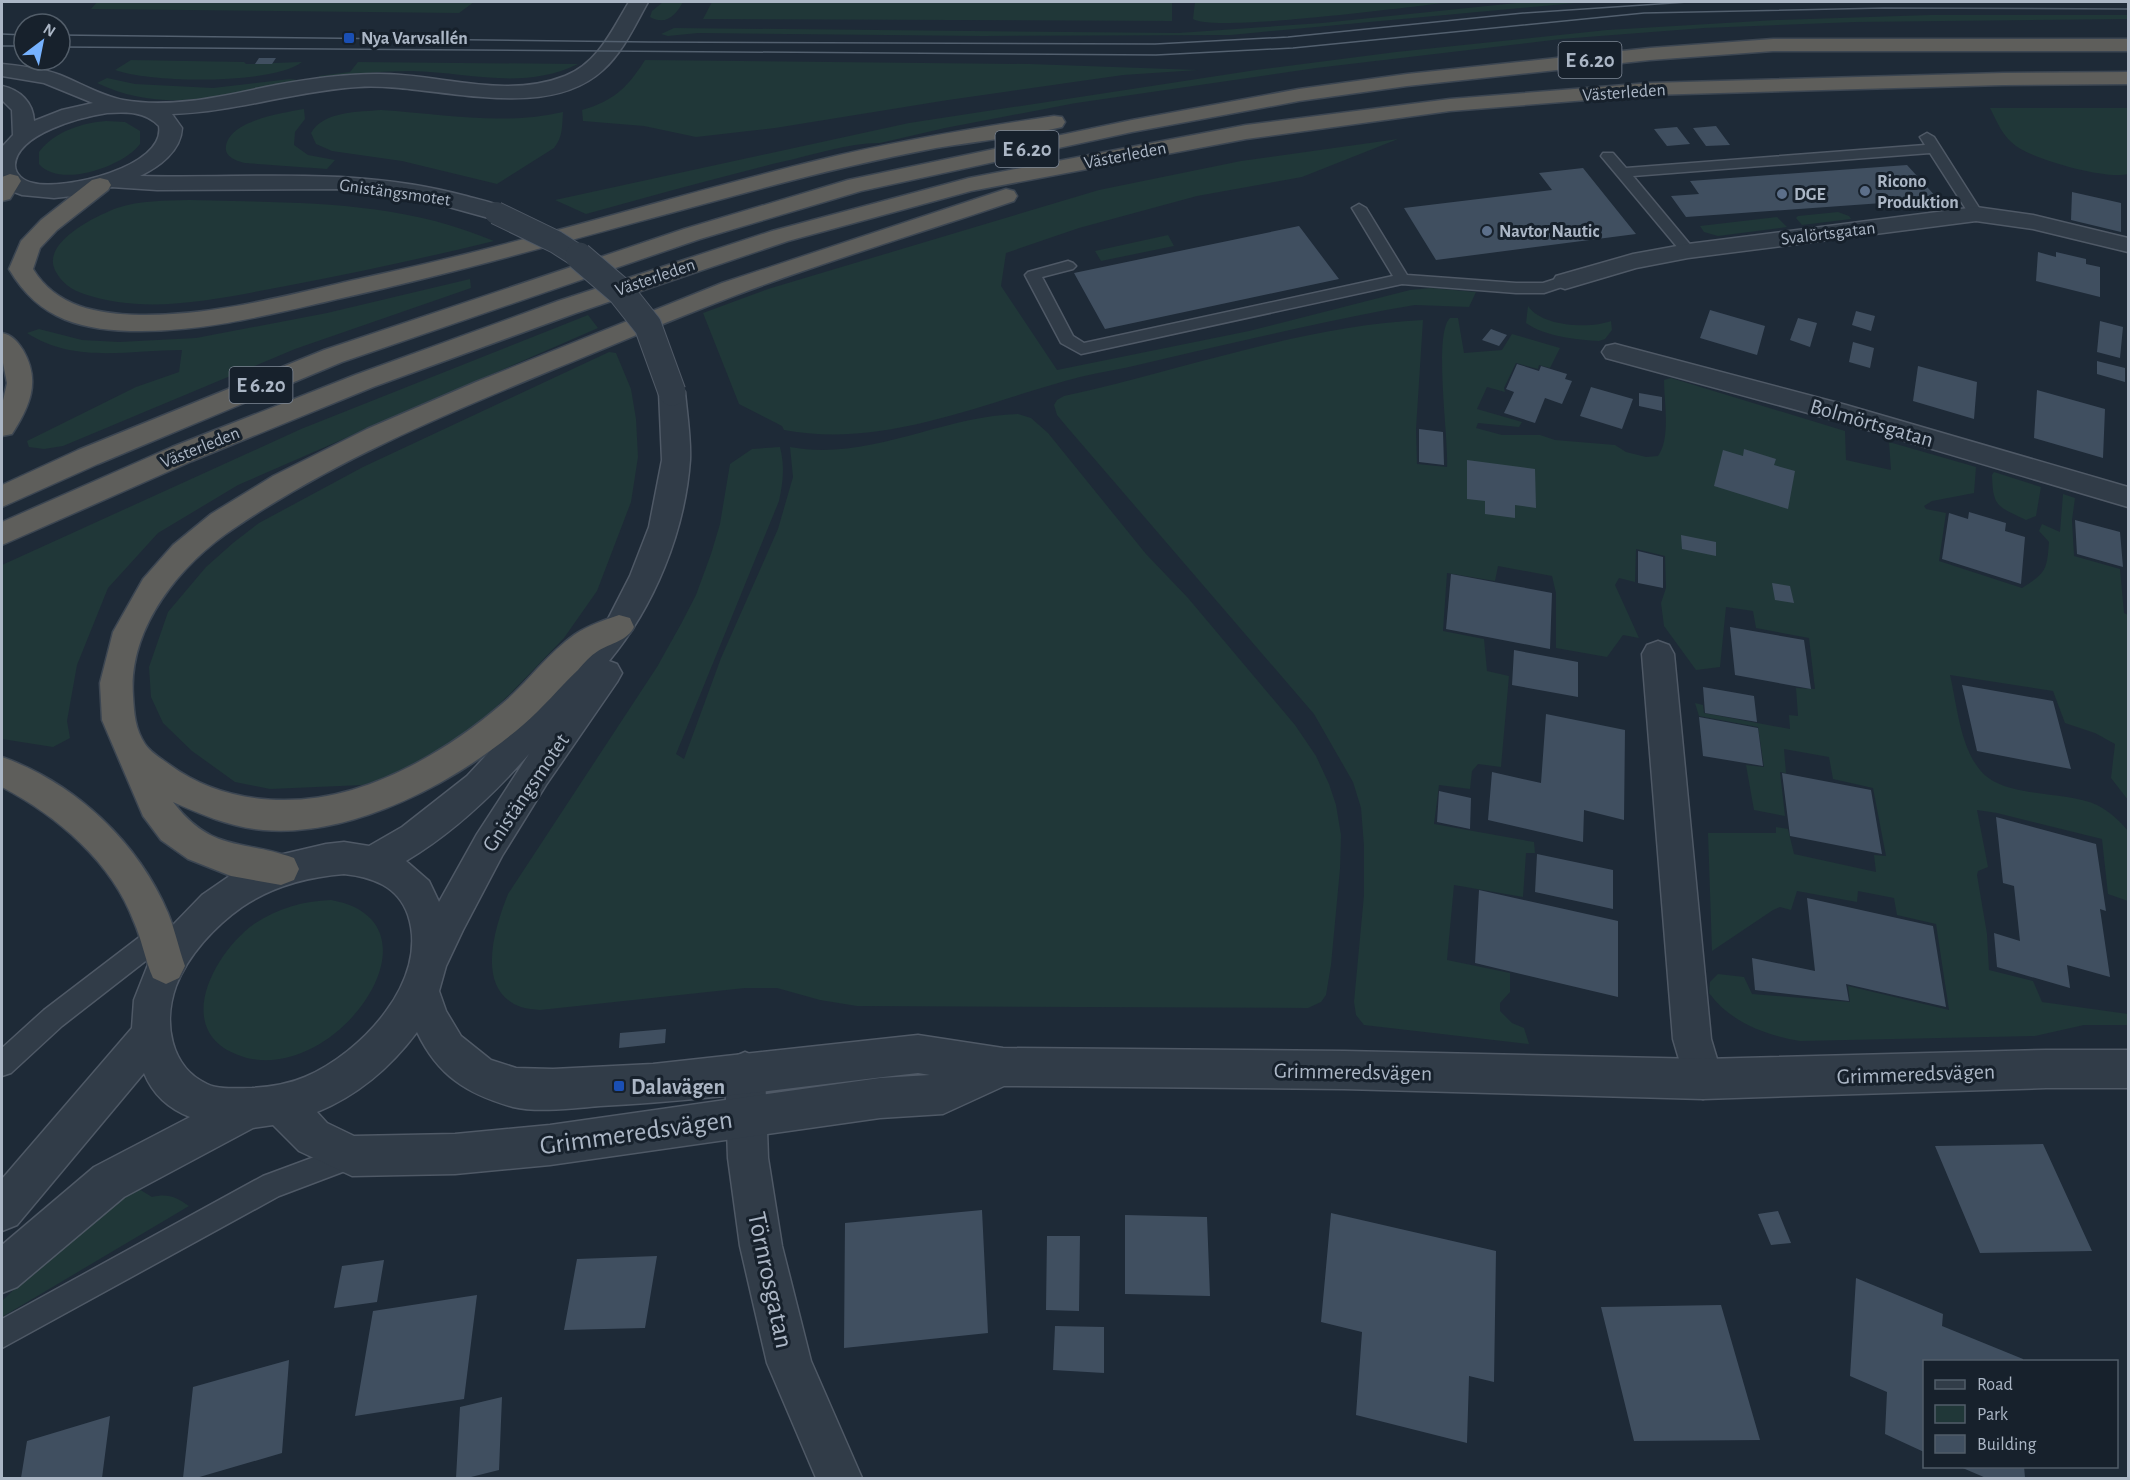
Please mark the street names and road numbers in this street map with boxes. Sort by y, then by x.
road number: E 6.20 [1558,42,1622,78]
street label: Västerleden [1582,81,1666,105]
road number: E 6.20 [996,131,1058,167]
street label: Västerleden [1083,139,1168,173]
street label: Gnistängsmotet [338,176,452,210]
street label: Svalörtsgatan [1780,219,1876,249]
street label: Västerleden [613,256,698,300]
road number: E 6.20 [230,367,292,403]
street label: Bolmörtsgatan [1808,395,1936,451]
street label: Västerleden [158,424,242,472]
street label: Gnistängsmotet [478,730,573,856]
street label: Grimmeredsvägen [1274,1060,1432,1084]
street label: Grimmeredsvägen [1836,1060,1996,1088]
street label: Grimmeredsvägen [538,1106,734,1159]
street label: Törnrosgatan [743,1209,798,1351]

